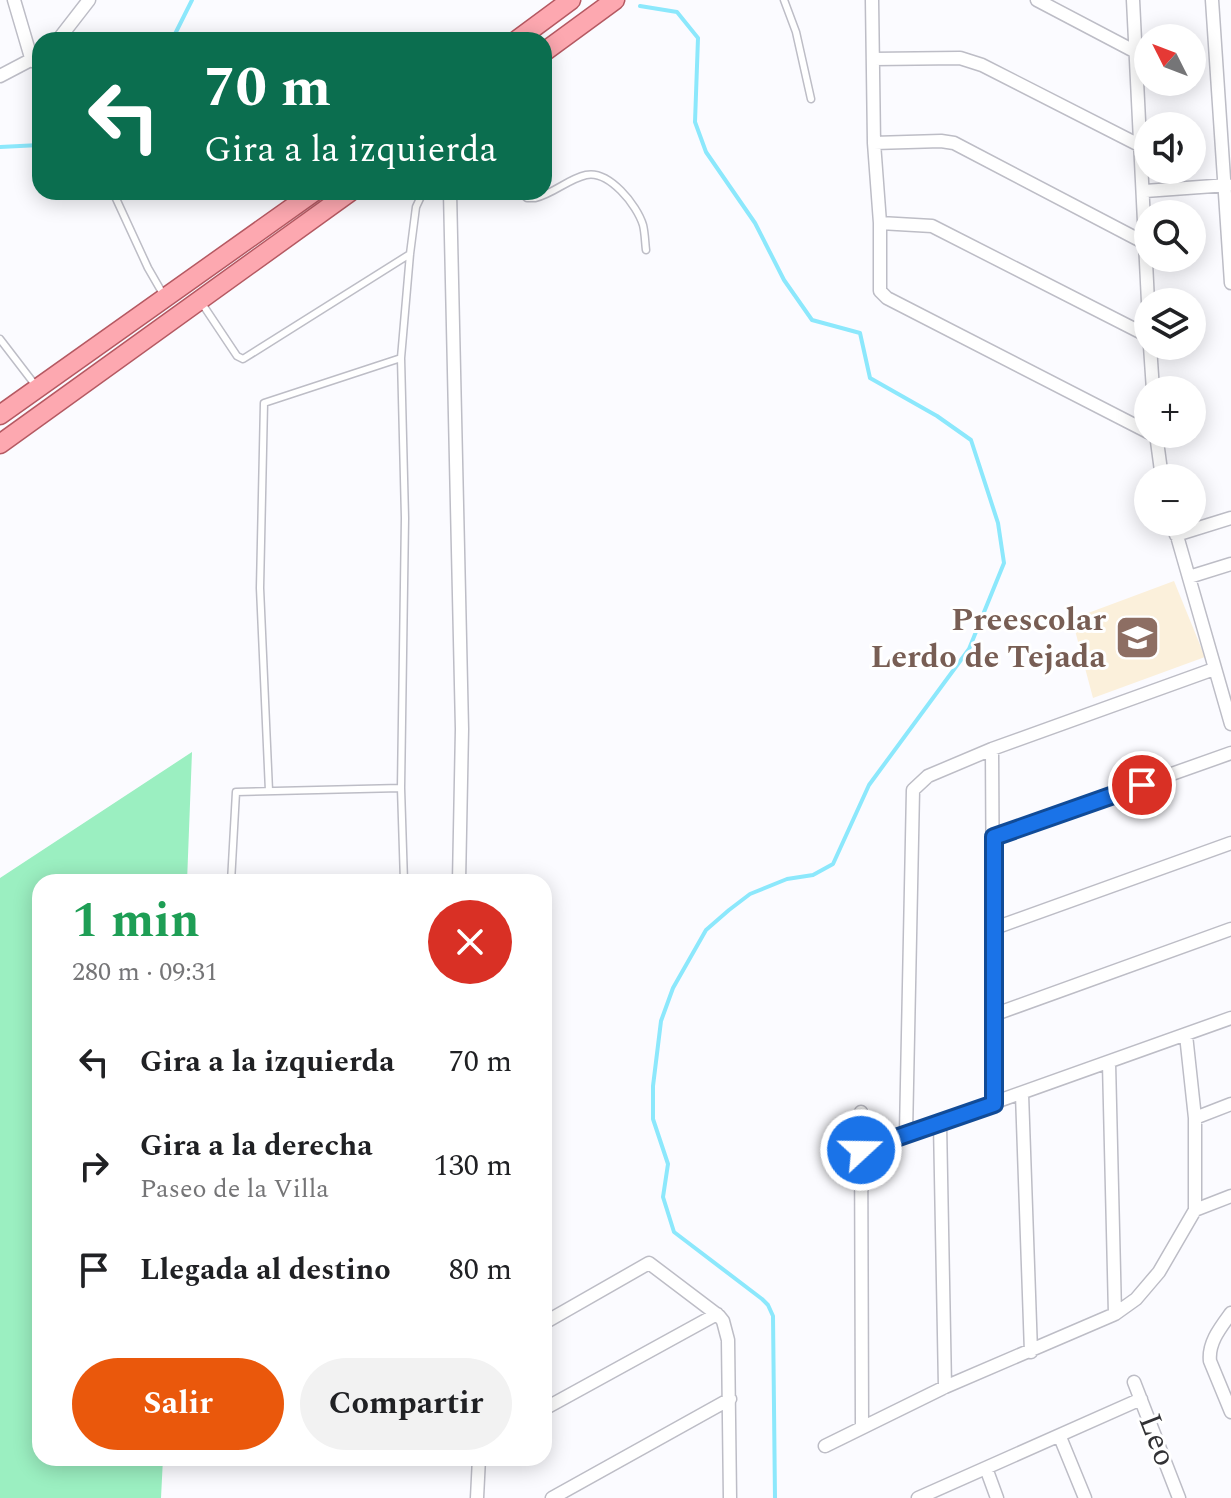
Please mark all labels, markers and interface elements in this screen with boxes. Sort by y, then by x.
north arrow [1134,24,1206,96]
map controls [1134,24,1206,536]
text: 70 m [204,46,331,131]
icon: left [72,64,176,168]
button: sound [1134,112,1206,184]
text: Gira a la izquierda [204,123,497,178]
button: search [1134,200,1206,272]
button: layers [1134,288,1206,360]
button: + [1134,376,1206,448]
button: − [1134,464,1206,536]
place label: Preescolar Lerdo de Tejada [870,596,1107,682]
school or university icon: Preescolar Lerdo de Tejada [1113,614,1161,662]
pin [1108,751,1176,819]
icon: arrive [1120,763,1164,807]
text: 1 min [72,885,200,958]
button: close [428,900,512,984]
text: 280 m · 09:31 [72,952,218,992]
text: Gira a la izquierda [140,1039,395,1085]
text: 70 m [449,1039,512,1085]
icon: left [72,1040,116,1084]
position arrow [819,1108,903,1192]
text: Gira a la derecha [140,1123,373,1169]
text: 130 m [434,1143,512,1189]
icon: right [72,1144,116,1188]
text: Paseo de la Villa [140,1169,329,1209]
text: Llegada al destino [140,1247,391,1293]
text: 80 m [449,1247,512,1293]
icon: arrive [72,1248,116,1292]
button: Salir [72,1358,284,1450]
button: Compartir [300,1358,512,1450]
street label: Leo [1125,1406,1189,1474]

